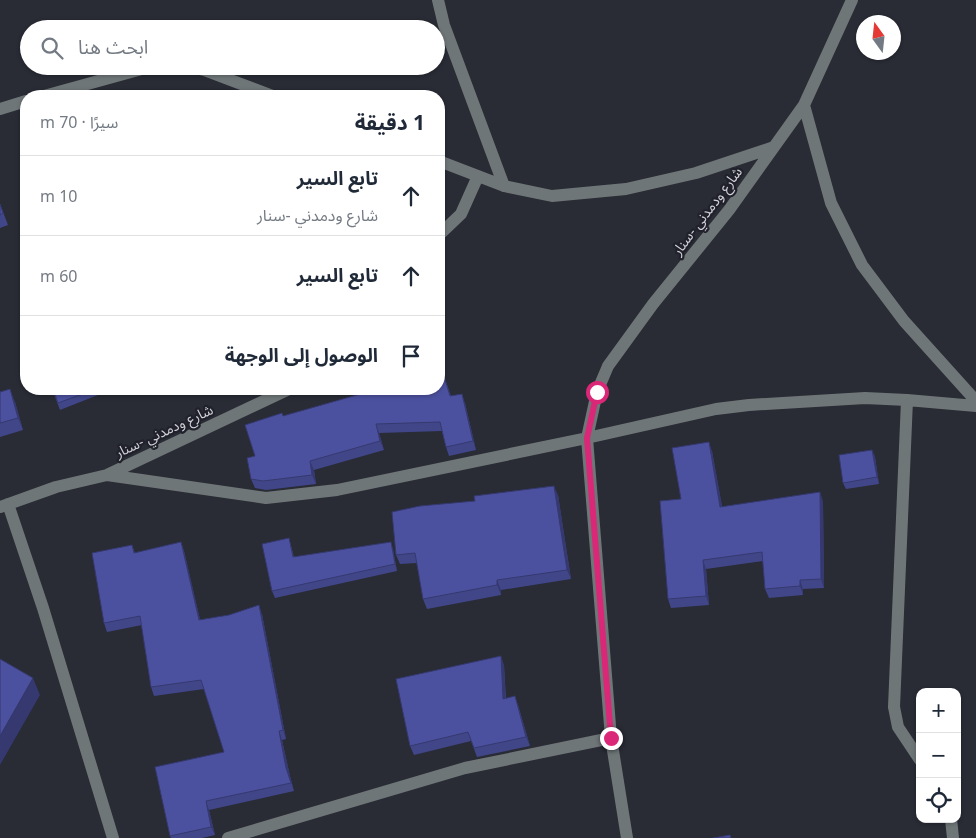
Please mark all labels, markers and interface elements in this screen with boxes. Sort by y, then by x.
north arrow [856,15,901,60]
search box [20,20,445,75]
icon: search [38,34,66,62]
text: ابحث هنا [78,34,148,60]
text: 1 دقيقة [355,108,425,136]
text: سيرًا · 70 m [40,111,118,133]
street label: شارع ودمدني -سنار [667,163,748,261]
text: تابع السير [297,165,378,191]
icon: ahead [397,182,425,210]
text: 10 m [40,185,77,207]
text: شارع ودمدني -سنار [257,204,378,226]
text: تابع السير [297,262,378,288]
icon: ahead [397,262,425,290]
text: 60 m [40,265,77,287]
text: الوصول إلى الوجهة [225,342,378,368]
icon: arrive [397,342,425,370]
route start [586,381,609,404]
street label: شارع ودمدني -سنار [111,400,217,464]
map controls [916,688,961,823]
button: + [916,688,961,733]
route end [600,727,623,750]
button: − [916,733,961,778]
button: locate [916,778,961,823]

